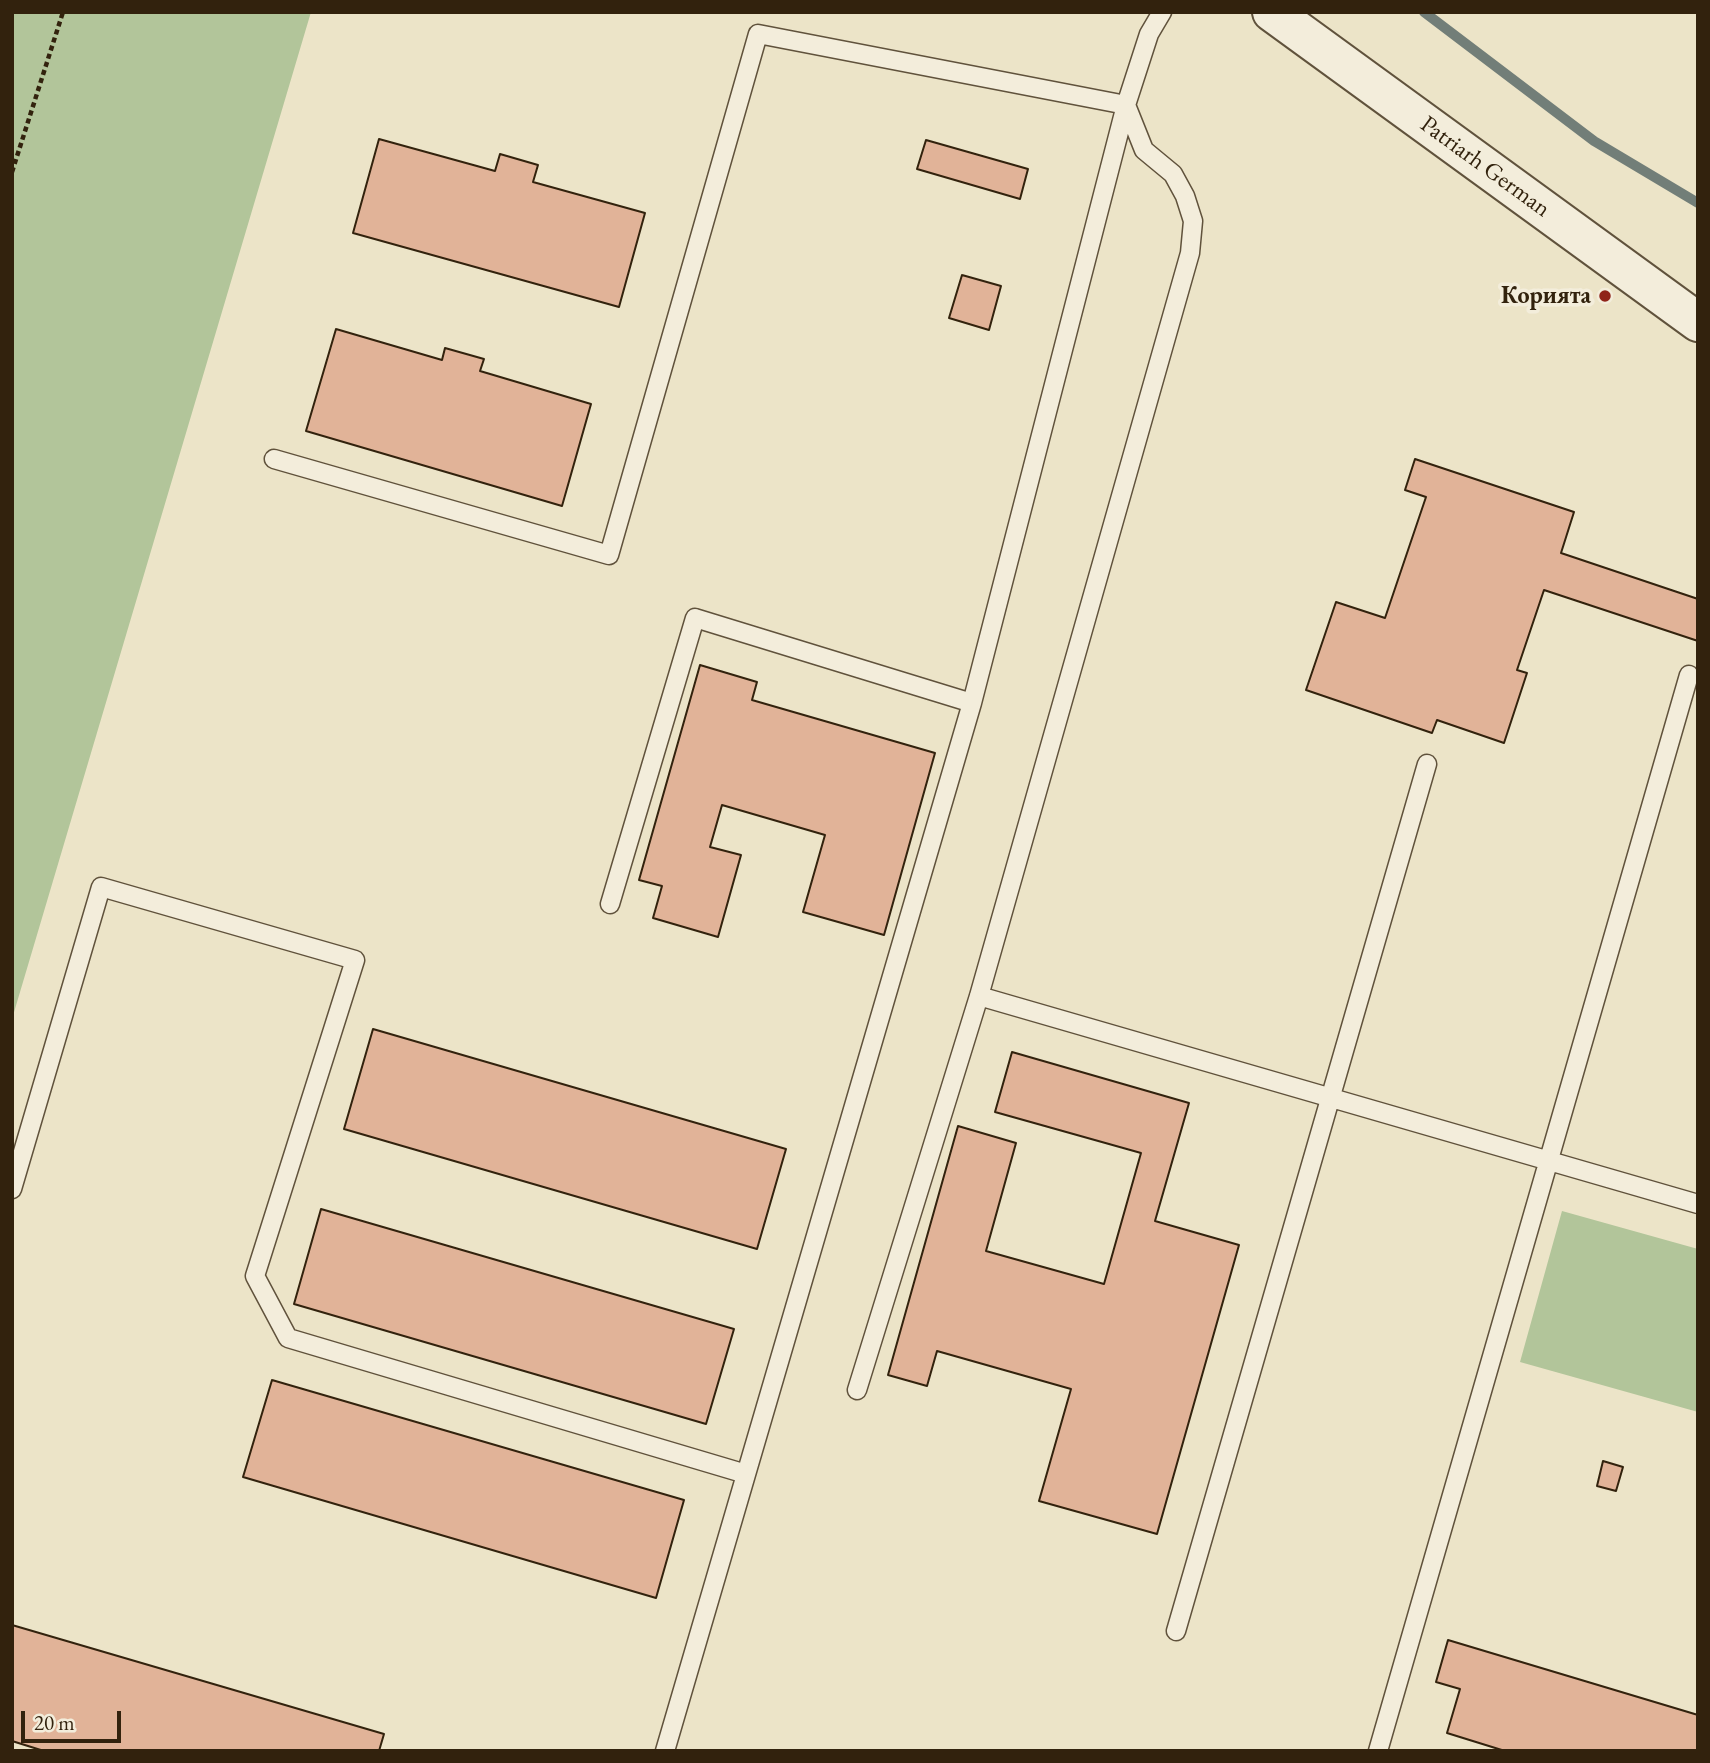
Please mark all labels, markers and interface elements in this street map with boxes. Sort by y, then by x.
street label: Patriarh German [1414,110,1556,224]
place label: Корията [1501,282,1591,310]
marker: Корията [1597,288,1613,304]
scale bar [24,1696,124,1740]
text: 20 m [34,1709,75,1736]

